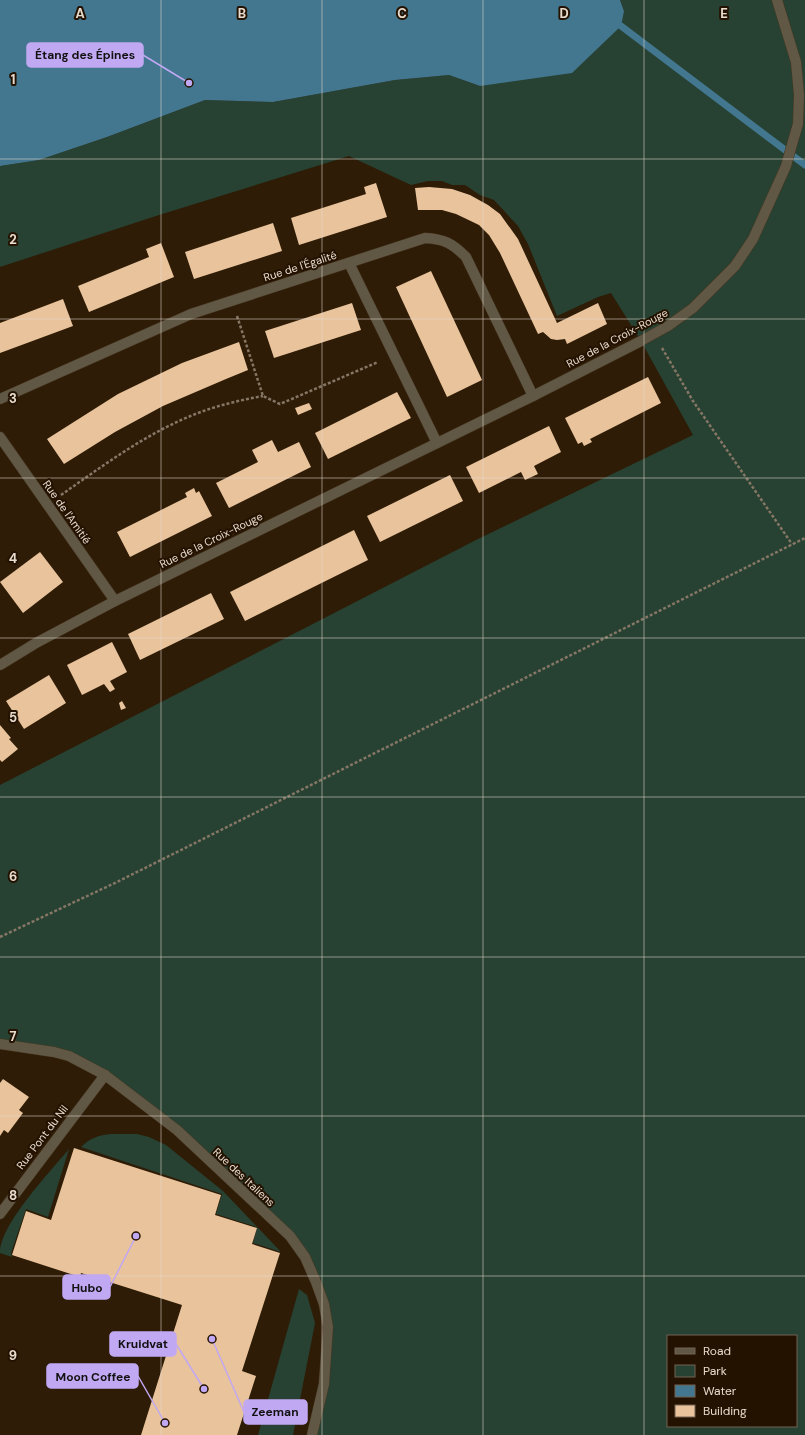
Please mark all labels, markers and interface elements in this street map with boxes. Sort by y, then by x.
text: A [75,5,85,22]
text: B [238,5,246,22]
text: C [397,5,407,22]
text: D [559,5,569,22]
text: E [720,5,728,22]
callout: Étang des Épines [27,43,143,67]
text: Étang des Épines [35,47,135,63]
text: 1 [11,71,15,88]
text: 2 [9,231,17,248]
street label: Rue de l'Égalité [262,248,338,284]
street label: Rue de la Croix-Rouge [564,305,670,371]
text: 3 [9,390,17,407]
street label: Rue de l'Amitié [40,477,94,547]
street label: Rue de la Croix-Rouge [157,509,265,571]
text: 4 [9,550,17,567]
text: 5 [9,709,17,726]
text: 6 [9,868,17,885]
text: 7 [10,1028,17,1045]
street label: Rue Pont du Nil [13,1102,71,1172]
street label: Rue des Italiens [210,1145,278,1209]
text: 8 [9,1187,17,1204]
callout: Hubo [63,1275,110,1299]
text: Hubo [71,1280,103,1296]
callout: Kruidvat [110,1332,176,1356]
legend [667,1335,797,1427]
text: Kruidvat [118,1336,168,1352]
text: Road [703,1343,731,1359]
text: 9 [9,1347,17,1364]
text: Park [703,1363,727,1379]
callout: Moon Coffee [47,1364,138,1388]
text: Moon Coffee [56,1369,130,1385]
text: Water [703,1383,737,1399]
callout: Zeeman [244,1400,307,1424]
text: Building [703,1403,747,1419]
text: Zeeman [251,1404,299,1420]

